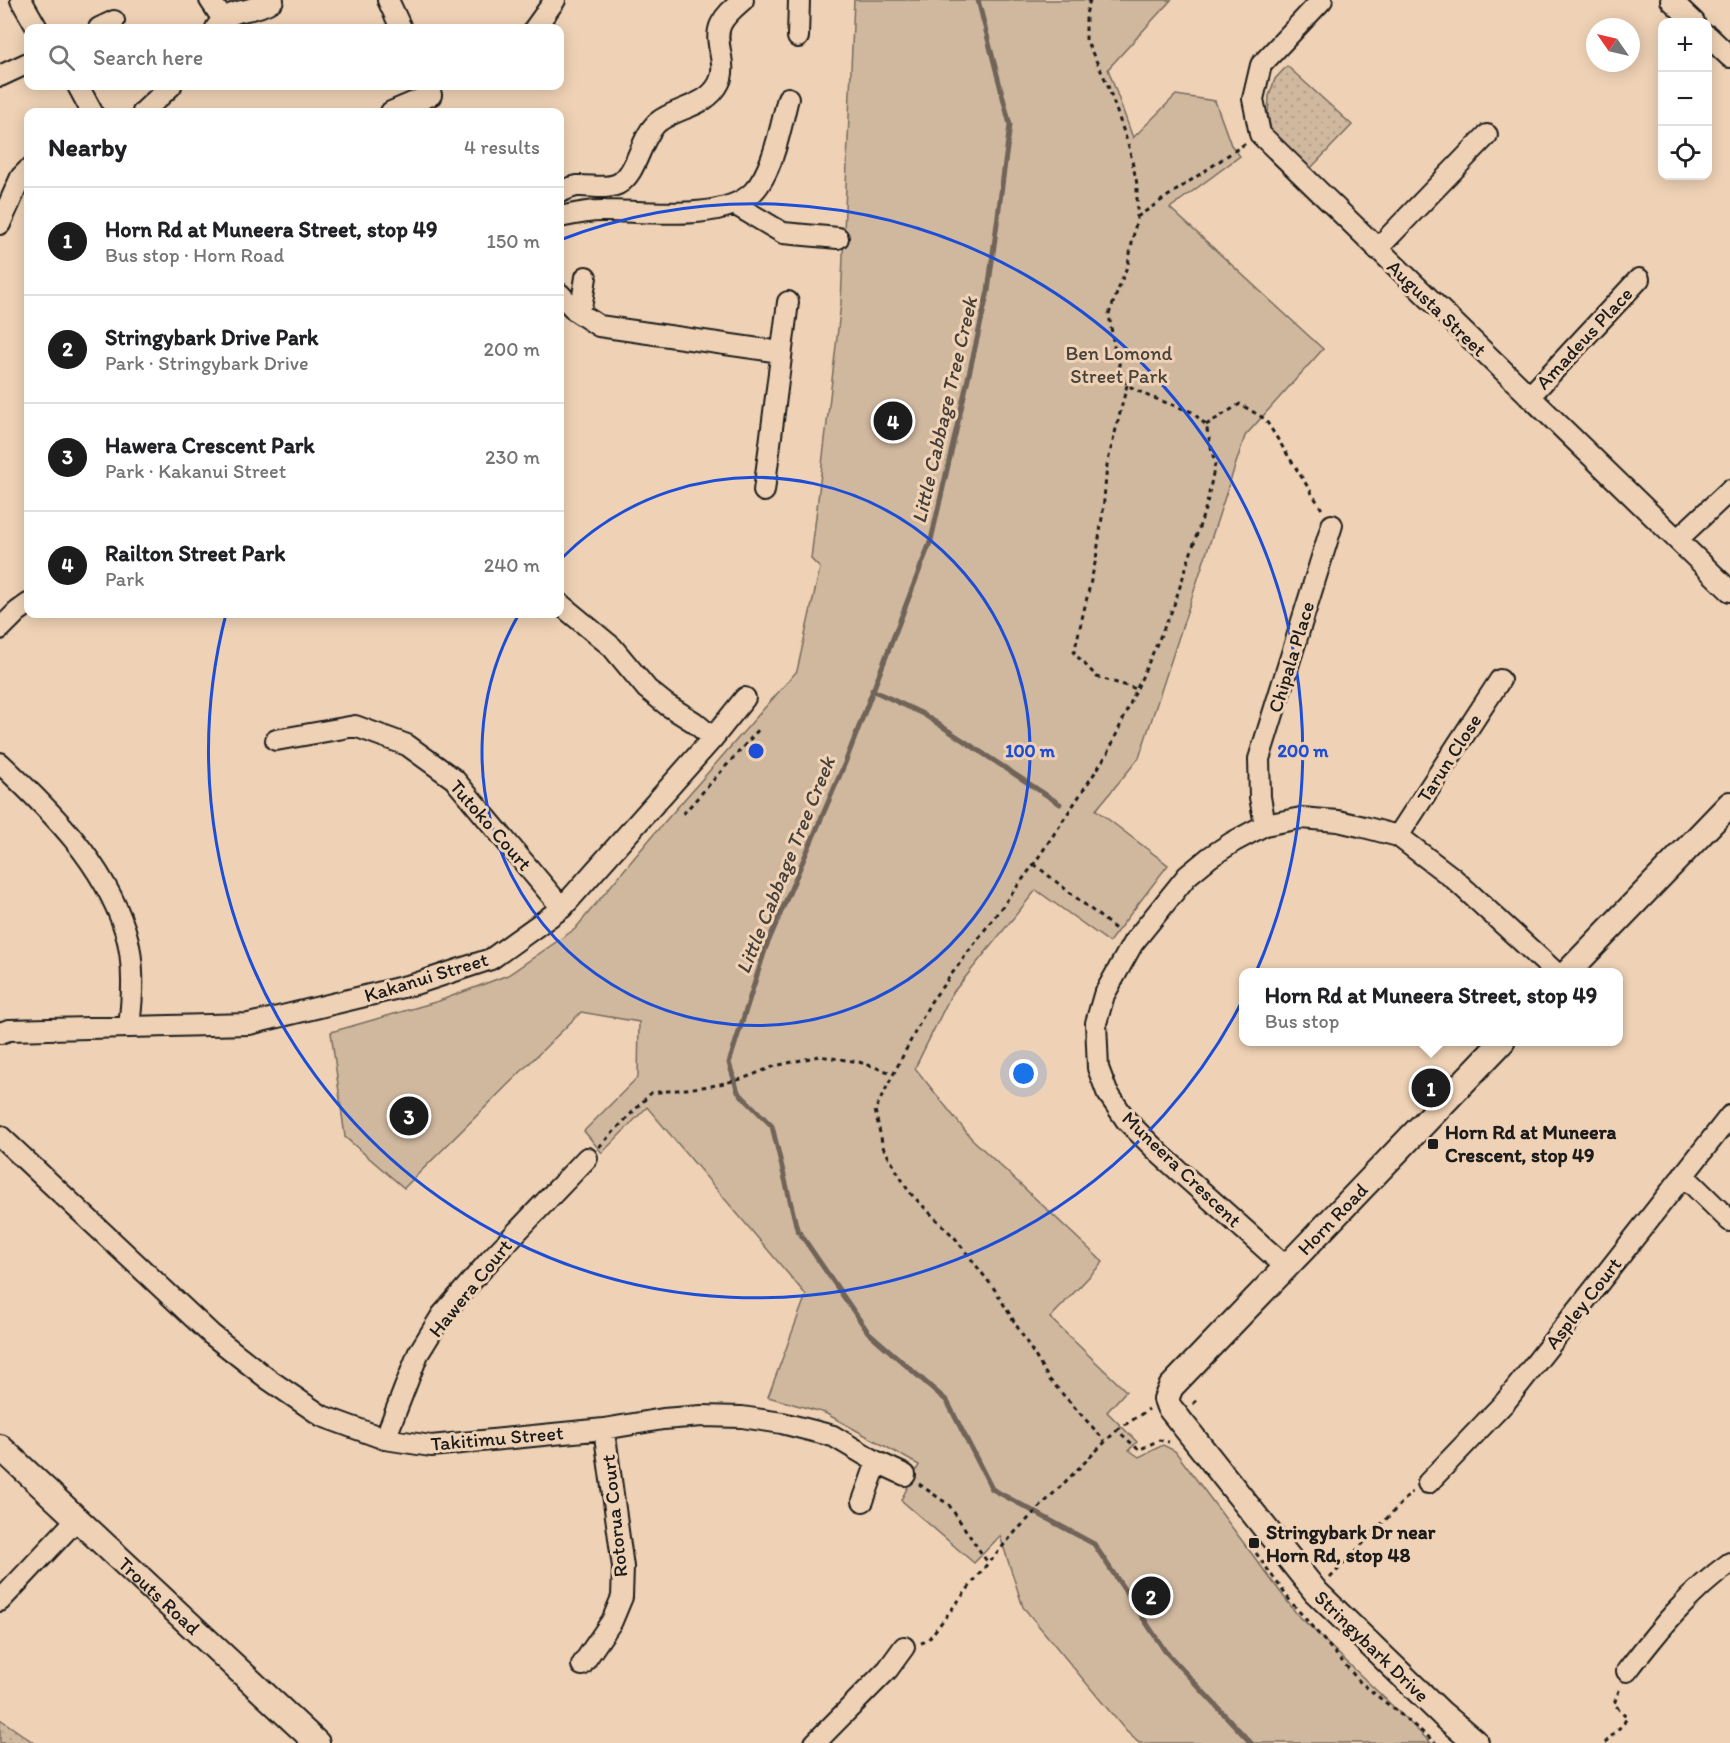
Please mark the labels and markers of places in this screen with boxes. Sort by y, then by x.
pin: 4 [874,398,912,444]
centre of rings [746,741,766,761]
pin: 1 [1412,1066,1450,1110]
pin: 3 [390,1094,428,1138]
place label: Horn Rd at Muneera Crescent, stop 49 [1445,1120,1617,1168]
marker: Horn Rd at Muneera Crescent, stop 49 [1426,1137,1440,1151]
place label: Stringybark Dr near Horn Rd, stop 48 [1266,1520,1436,1568]
marker: Stringybark Dr near Horn Rd, stop 48 [1247,1536,1261,1550]
pin: 2 [1132,1574,1170,1618]

